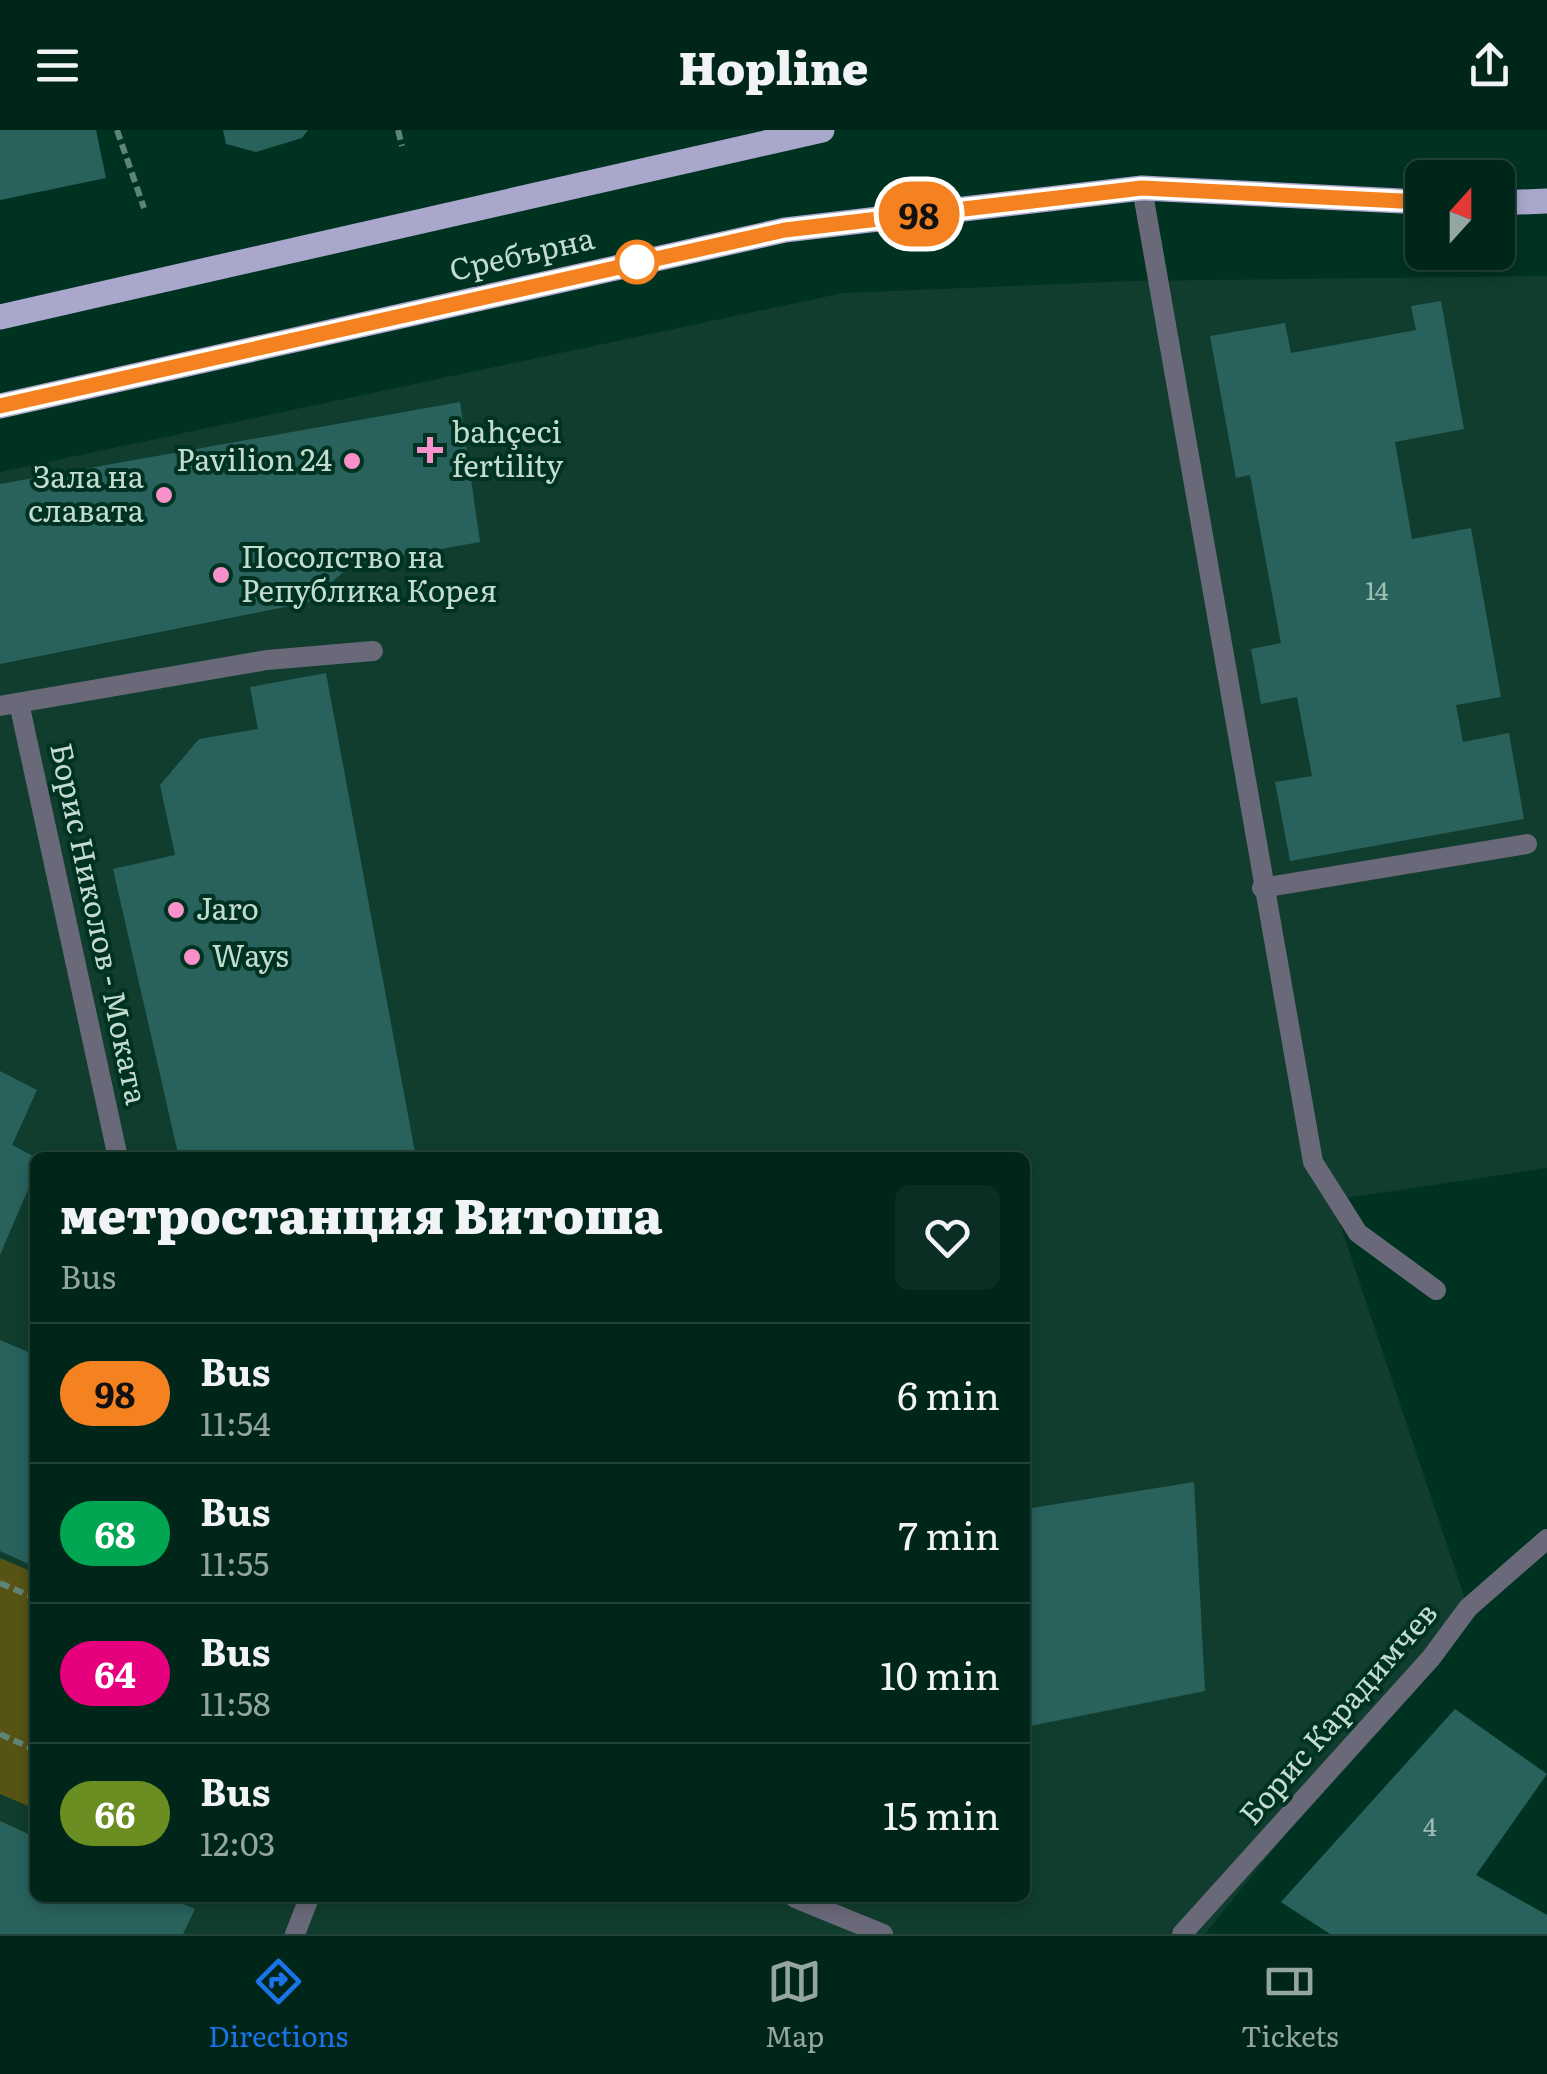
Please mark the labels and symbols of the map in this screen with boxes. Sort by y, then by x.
north arrow [1405,160,1515,270]
line badge: 98 [874,182,964,246]
street label: Сребърна [445,214,599,290]
unlabelled marker [616,241,658,283]
place label: bahçeci fertility [452,408,564,486]
place label: Pavilion 24 [176,436,332,480]
marker: bahçeci fertility [417,437,443,463]
marker: Pavilion 24 [341,450,363,472]
place label: Зала на славата [28,453,145,531]
marker: Зала на славата [153,484,175,506]
place label: Посолство на Република Корея [241,533,497,611]
marker: Посолство на Република Корея [210,564,232,586]
house number: 14 [1366,571,1389,608]
street label: Борис Николов - Моката [41,739,161,1109]
place label: Jaro [196,885,259,929]
marker: Jaro [165,899,187,921]
place label: Ways [212,932,289,976]
marker: Ways [181,946,203,968]
street label: Борис Карадимчев [1227,1591,1446,1833]
house number: 4 [1423,1807,1437,1844]

